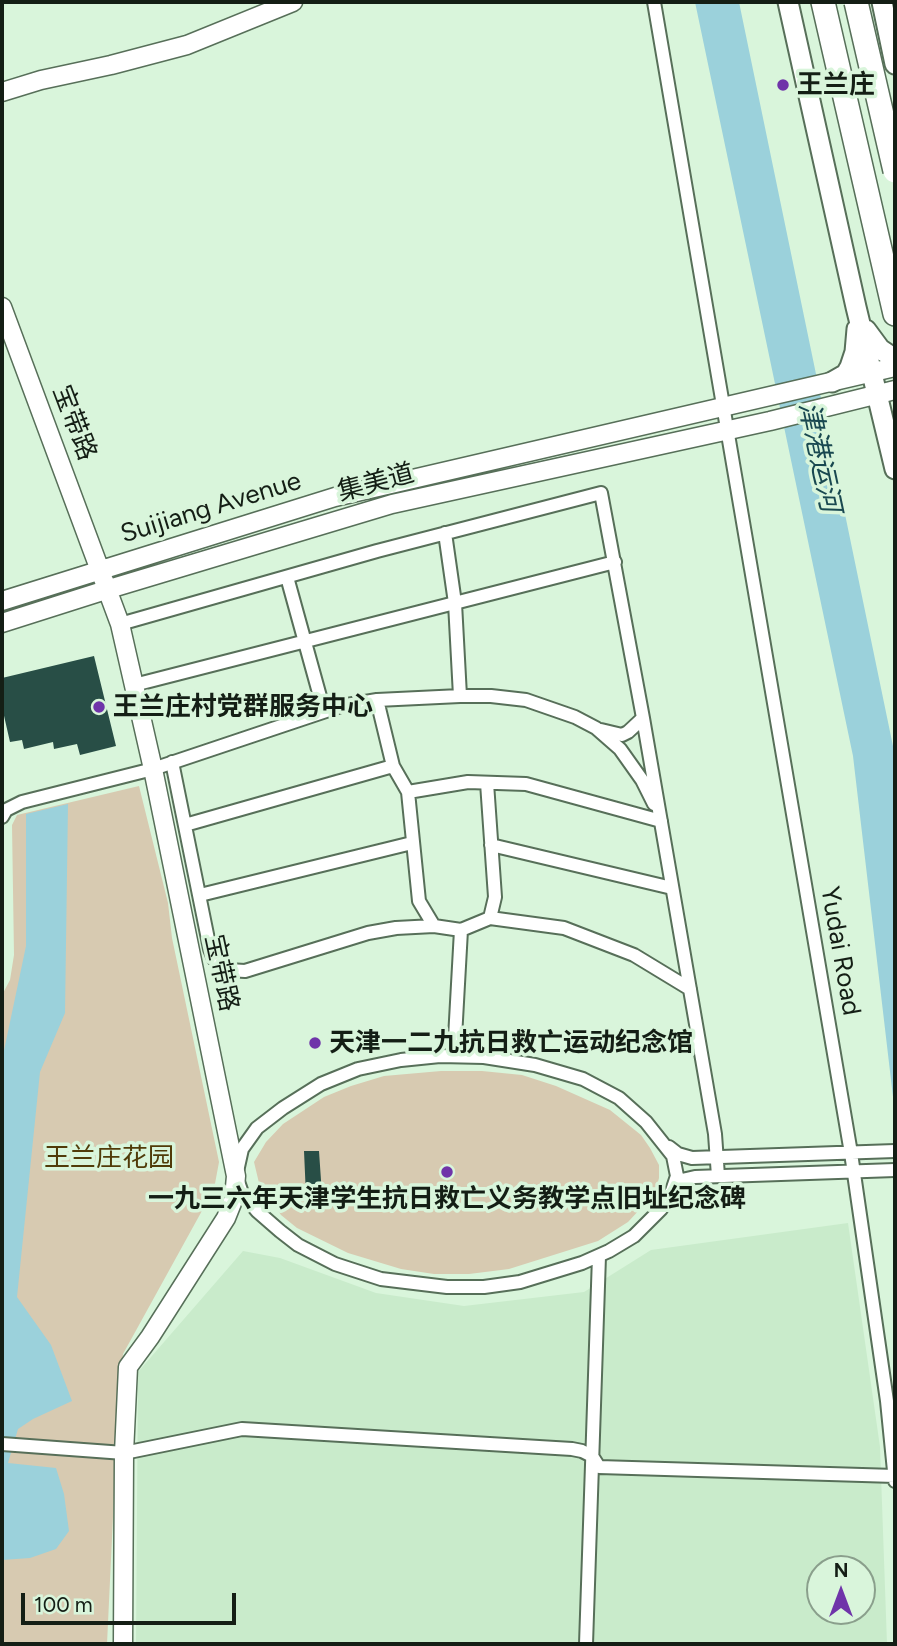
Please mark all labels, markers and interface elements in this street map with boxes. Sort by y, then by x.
place label: 王兰庄 [797,69,875,101]
marker: 王兰庄 [775,77,791,93]
street label: 宝带路 [45,381,103,465]
water label: 津港运河 [791,399,847,515]
street label: 集美道 [334,458,418,508]
street label: Suijiang Avenue [117,466,305,550]
place label: 王兰庄村党群服务中心 [113,691,373,723]
marker: 王兰庄村党群服务中心 [91,699,107,715]
street label: Yudai Road [813,884,867,1018]
street label: 宝带路 [198,932,244,1014]
place label: 天津一二九抗日救亡运动纪念馆 [329,1027,693,1059]
marker: 天津一二九抗日救亡运动纪念馆 [307,1035,323,1051]
park label: 王兰庄花园 [44,1142,174,1174]
marker: 一九三六年天津学生抗日救亡义务教学点旧址纪念碑 [439,1164,455,1180]
place label: 一九三六年天津学生抗日救亡义务教学点旧址纪念碑 [148,1183,746,1215]
north arrow [806,1555,876,1625]
text: N [834,1559,848,1582]
scale bar [24,1580,240,1624]
text: 100 m [34,1592,93,1617]

